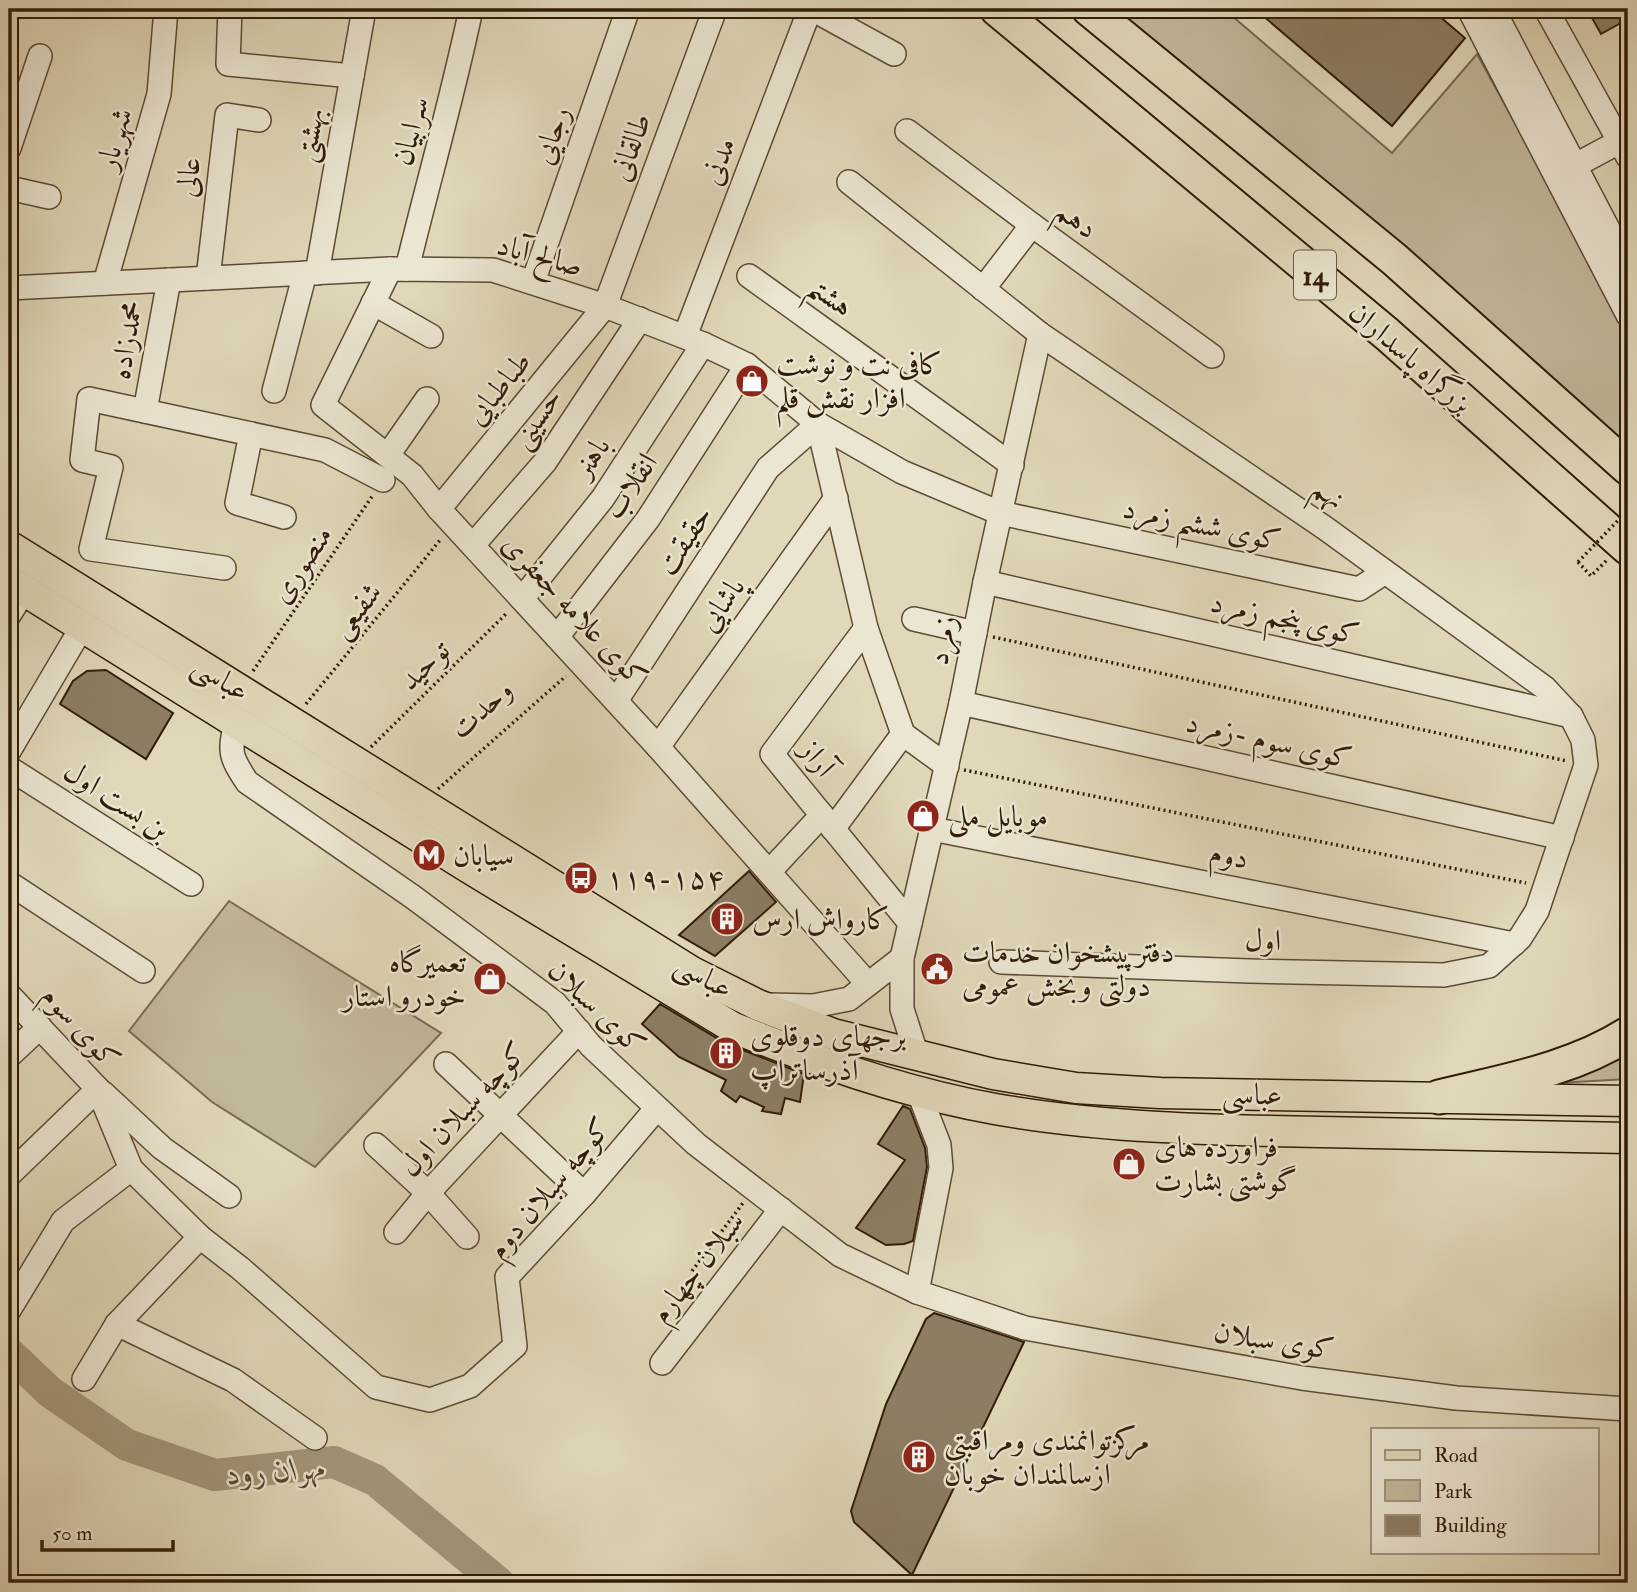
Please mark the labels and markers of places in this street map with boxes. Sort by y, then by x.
place label: کافی نت و نوشت افزار نقش قلم [776,346,943,428]
shop icon: کافی نت و نوشت افزار نقش قلم [733,362,771,400]
shop icon: موبایل ملی [904,797,942,835]
place label: موبایل ملی [948,798,1048,838]
metro station icon: سیابان [410,836,448,874]
place label: سیابان [453,837,514,874]
bus stop icon: ۱۱۹-۱۵۴ [562,859,600,897]
place label: ۱۱۹-۱۵۴ [606,860,724,897]
building icon: کارواش ارس [708,900,746,938]
place label: کارواش ارس [752,901,890,938]
place label: دفترپیشخوان خدمات دولتی وبخش عمومی [962,934,1174,1008]
place label: تعمیرگاه خودرو استار [340,944,466,1015]
public building icon: دفترپیشخوان خدمات دولتی وبخش عمومی [918,950,956,988]
shop icon: تعمیرگاه خودرو استار [471,960,509,998]
place label: برجهای دوقلوی آذرساتراپ [750,1018,906,1090]
building icon: برجهای دوقلوی آذرساتراپ [707,1034,745,1072]
place label: فراورده های گوشتی بشارت [1154,1129,1297,1203]
shop icon: فراورده های گوشتی بشارت [1110,1145,1148,1183]
place label: مرکزتوانمندی ومراقبتی ازسالمندان خوبان [944,1422,1150,1493]
building icon: مرکزتوانمندی ومراقبتی ازسالمندان خوبان [900,1438,938,1476]

